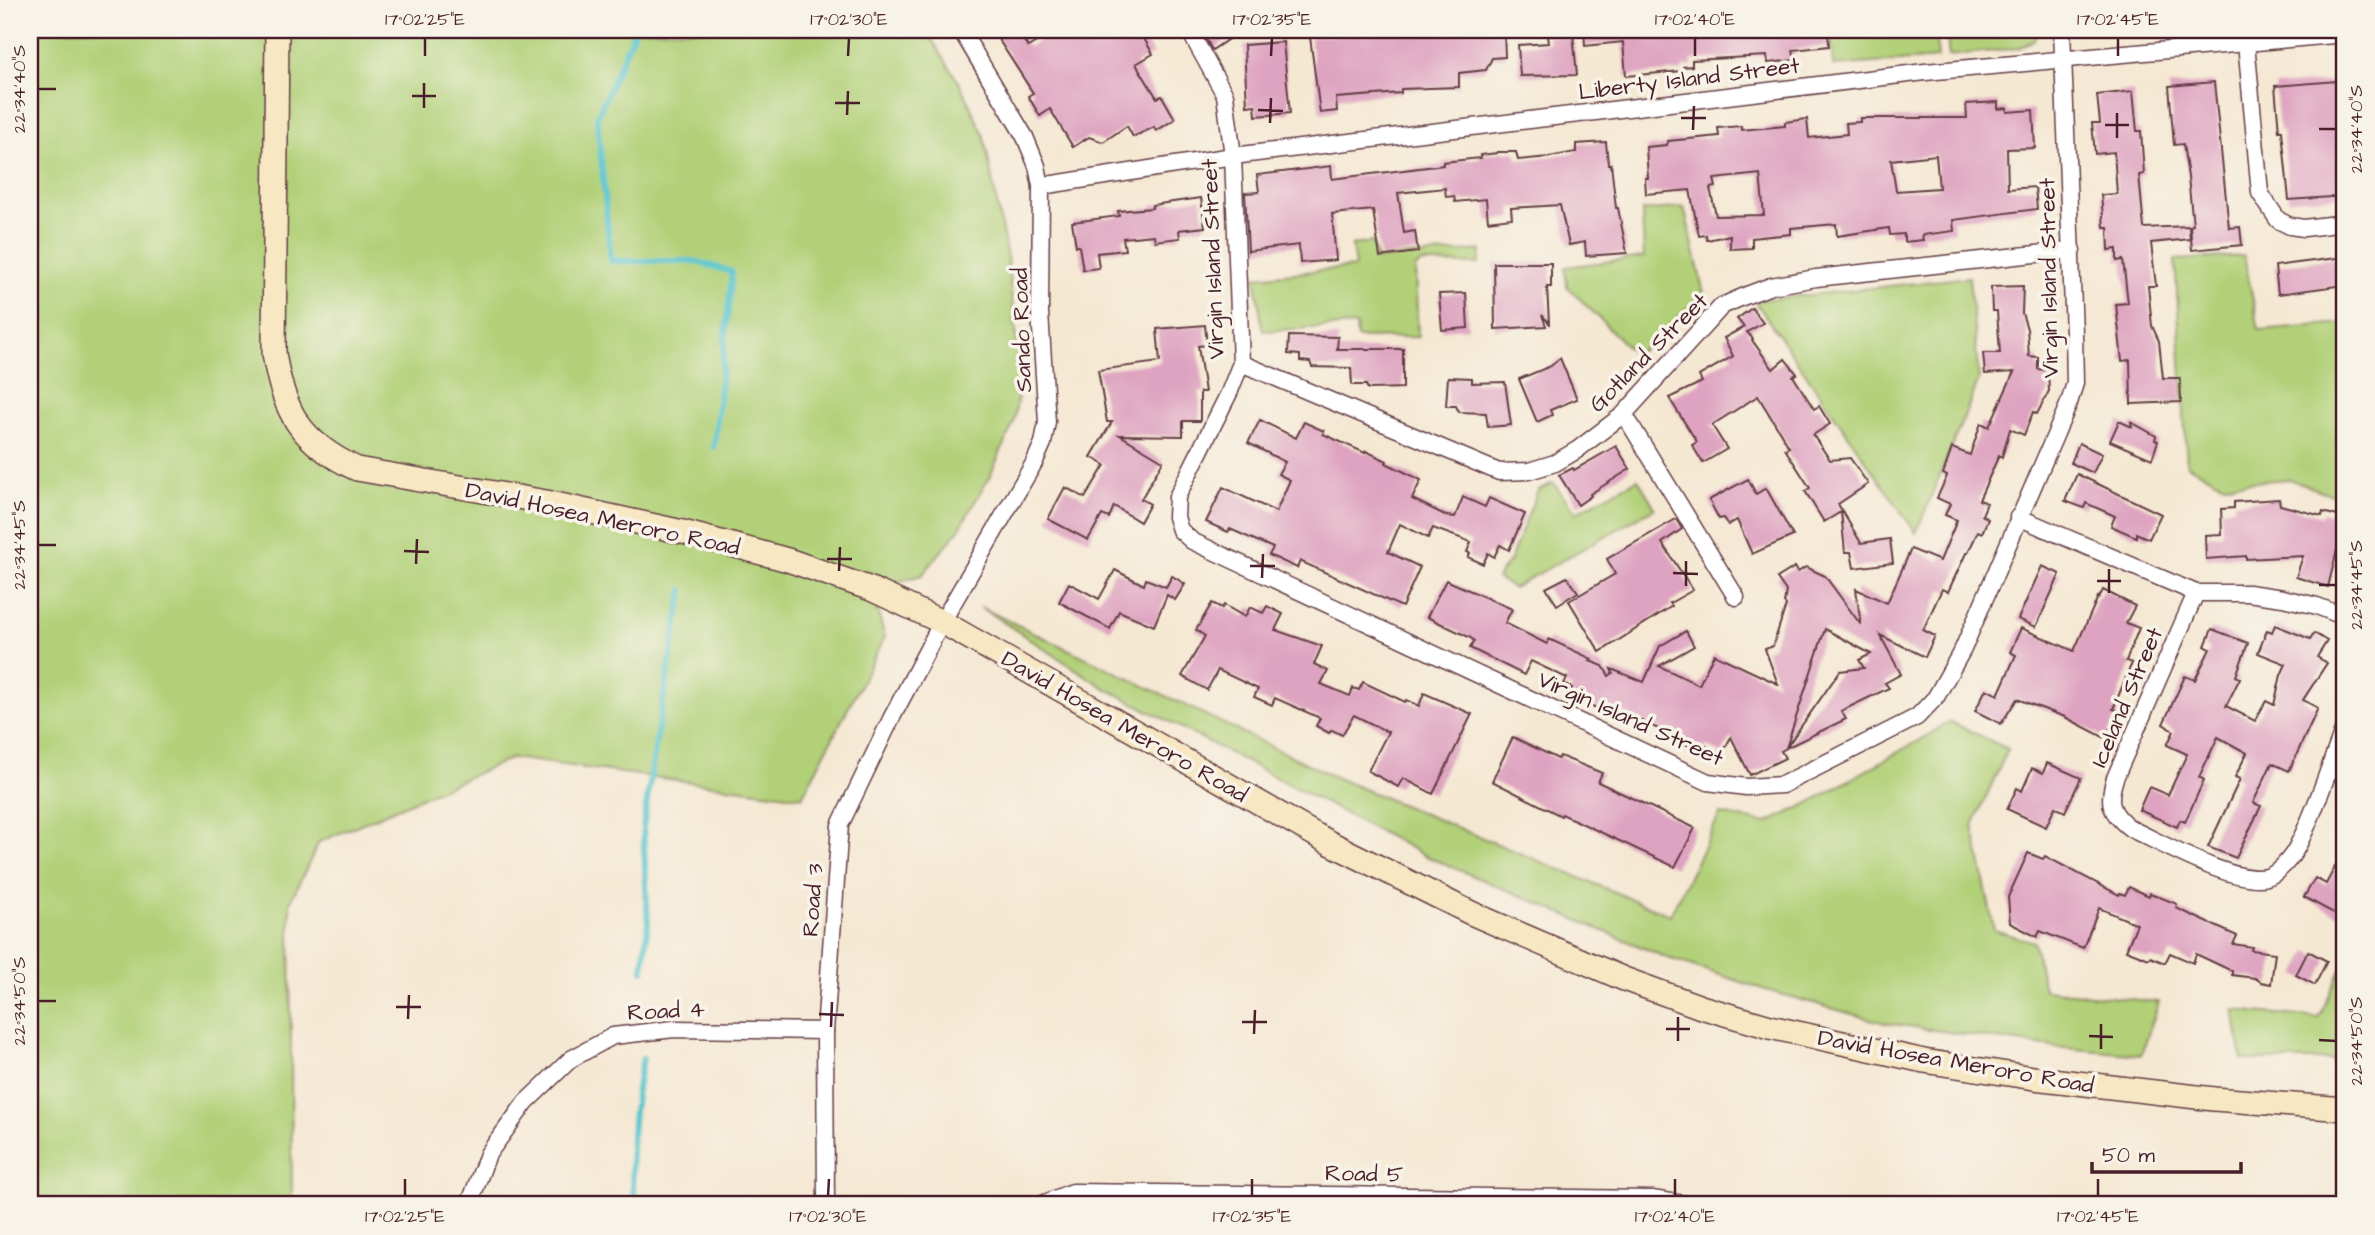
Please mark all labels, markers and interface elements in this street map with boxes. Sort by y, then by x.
text: 17°02'25"E [385,7,465,32]
text: 17°02'30"E [810,7,888,32]
text: 17°02'35"E [1233,7,1312,32]
text: 17°02'40"E [1655,7,1736,32]
text: 17°02'45"E [2077,7,2159,32]
text: 22°34'40"S [7,45,32,133]
street label: Liberty Island Street [1577,49,1802,109]
text: 22°34'40"S [2344,85,2369,173]
street label: Virgin Island Street [1193,158,1233,360]
street label: Virgin Island Street [2031,177,2068,378]
street label: Sando Road [1004,267,1040,393]
street label: Gotland Street [1582,285,1716,420]
street label: David Hosea Meroro Road [463,474,743,564]
text: 22°34'45"S [7,500,32,590]
text: 22°34'45"S [2344,540,2369,630]
street label: Iceland Street [2083,622,2171,772]
street label: David Hosea Meroro Road [995,643,1254,811]
street label: Virgin Island Street [1532,664,1729,775]
street label: Road 3 [794,862,832,938]
text: 22°34'50"S [7,957,32,1045]
street label: Road 4 [626,993,706,1029]
text: 22°34'50"S [2344,997,2369,1085]
street label: David Hosea Meroro Road [1815,1022,2096,1102]
scale bar [2092,1130,2240,1174]
text: 50 m [2102,1141,2156,1170]
street label: Road 5 [1325,1157,1403,1191]
text: 17°02'25"E [365,1204,445,1229]
text: 17°02'30"E [789,1204,867,1229]
text: 17°02'35"E [1213,1204,1292,1229]
text: 17°02'40"E [1635,1204,1716,1229]
text: 17°02'45"E [2057,1204,2139,1229]

